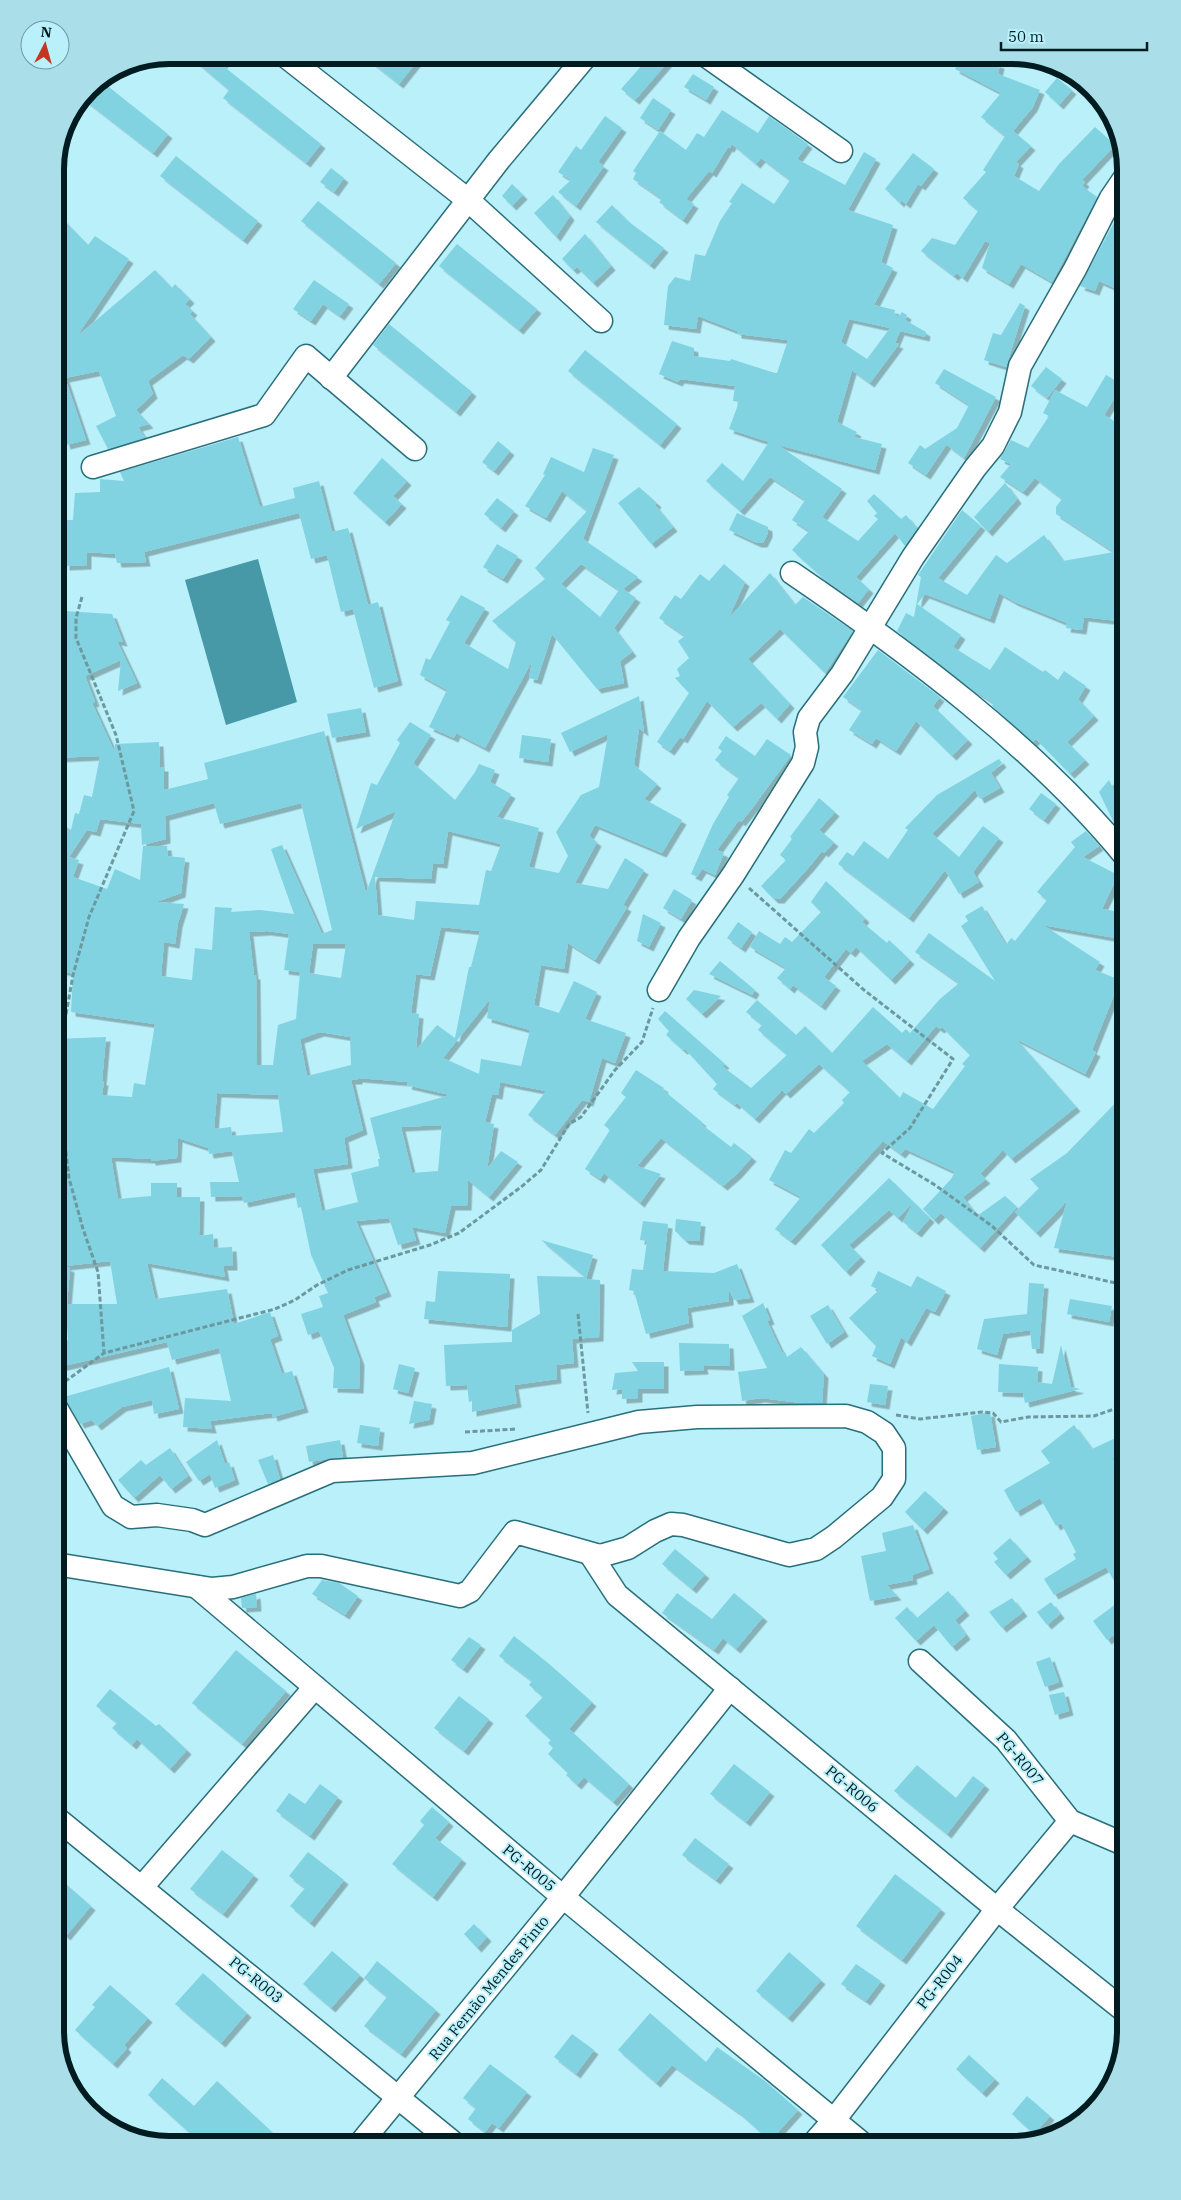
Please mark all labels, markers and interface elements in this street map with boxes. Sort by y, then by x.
north arrow [20,20,70,70]
scale bar [1001,20,1147,52]
text: N [40,23,53,42]
text: 50 m [1008,27,1044,46]
street label: PG-R007 [993,1728,1048,1789]
street label: PG-R006 [822,1761,883,1816]
street label: PG-R005 [499,1840,560,1895]
street label: Rua Fernão Mendes Pinto [425,1912,553,2064]
street label: PG-R004 [913,1951,967,2013]
street label: PG-R003 [226,1952,287,2007]

